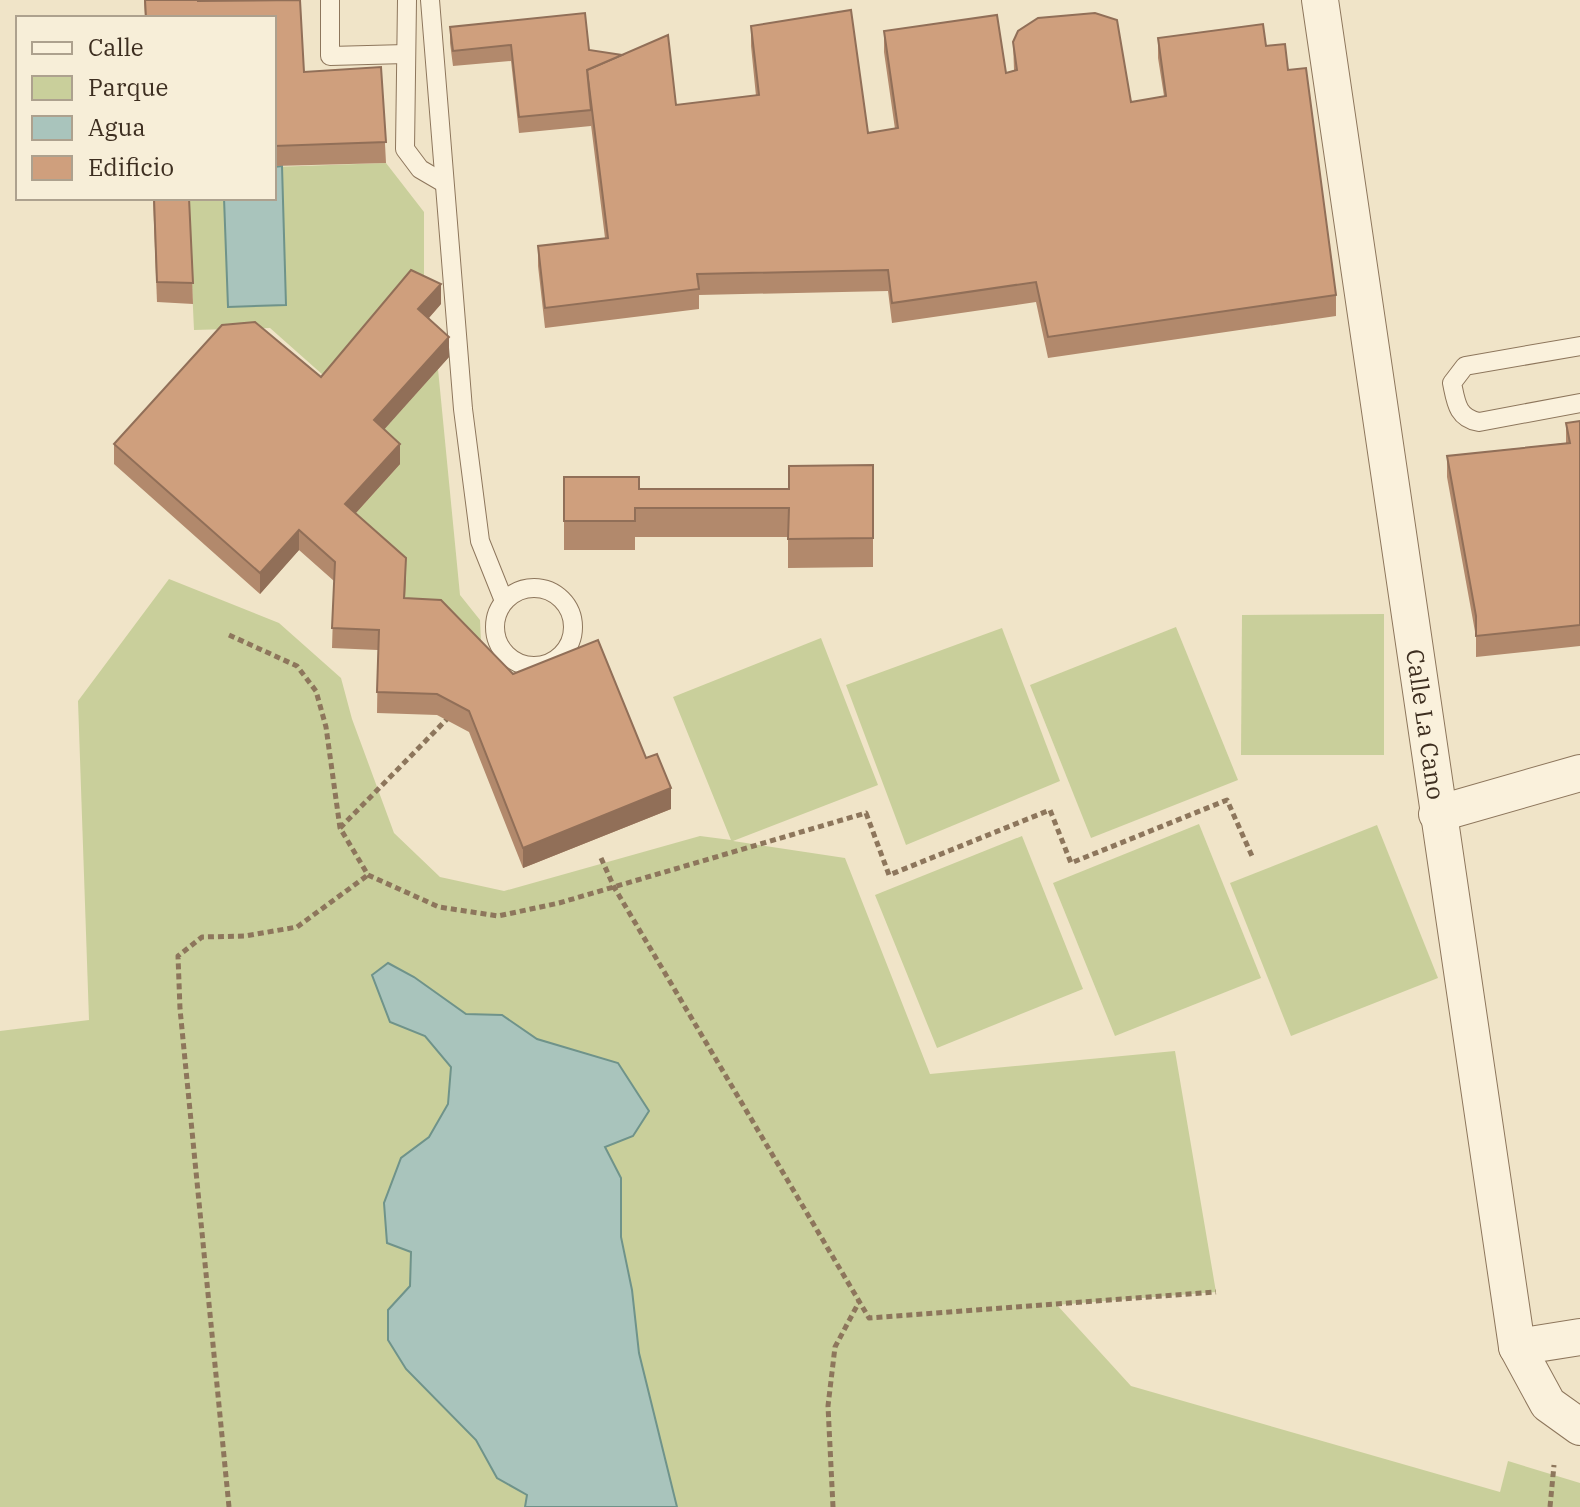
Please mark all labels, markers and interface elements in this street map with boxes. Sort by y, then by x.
legend [16,16,276,200]
text: Calle [88,31,144,63]
text: Parque [88,71,168,103]
text: Agua [88,111,145,143]
text: Edificio [88,151,174,183]
street label: Calle La Cano [1399,647,1453,802]

